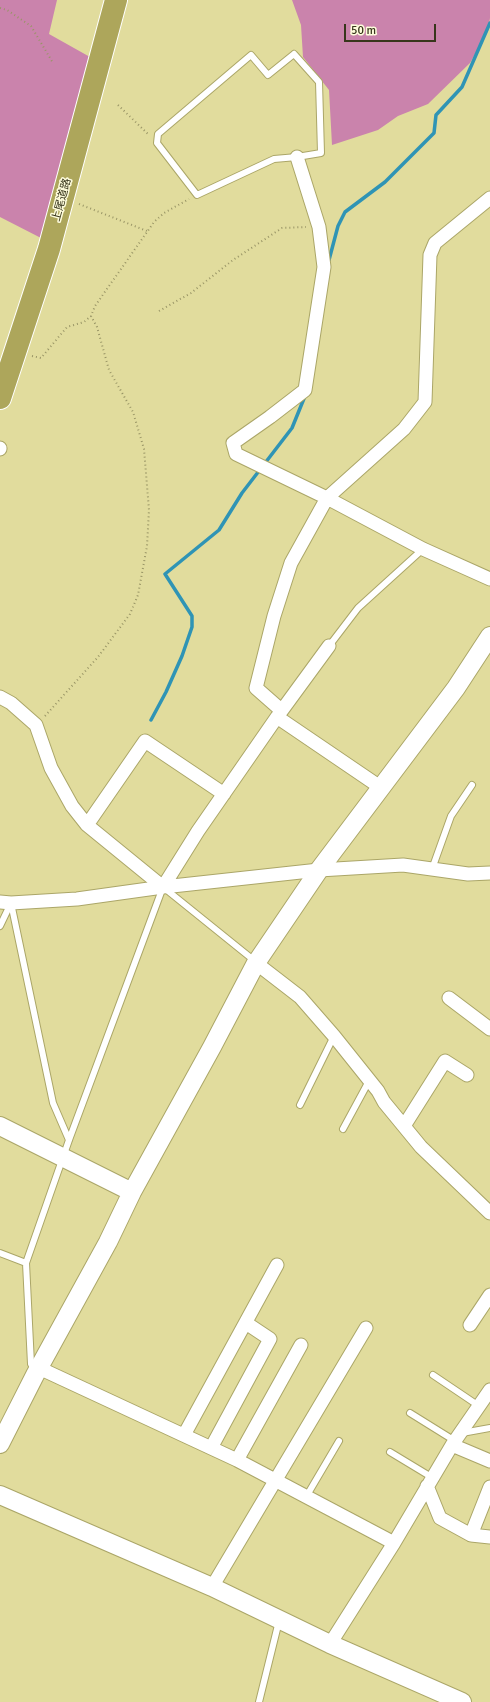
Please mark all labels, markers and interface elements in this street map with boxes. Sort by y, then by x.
scale bar [346,16,438,42]
text: 50 m [351,23,376,38]
street label: 上尾道路 [50,177,74,223]

